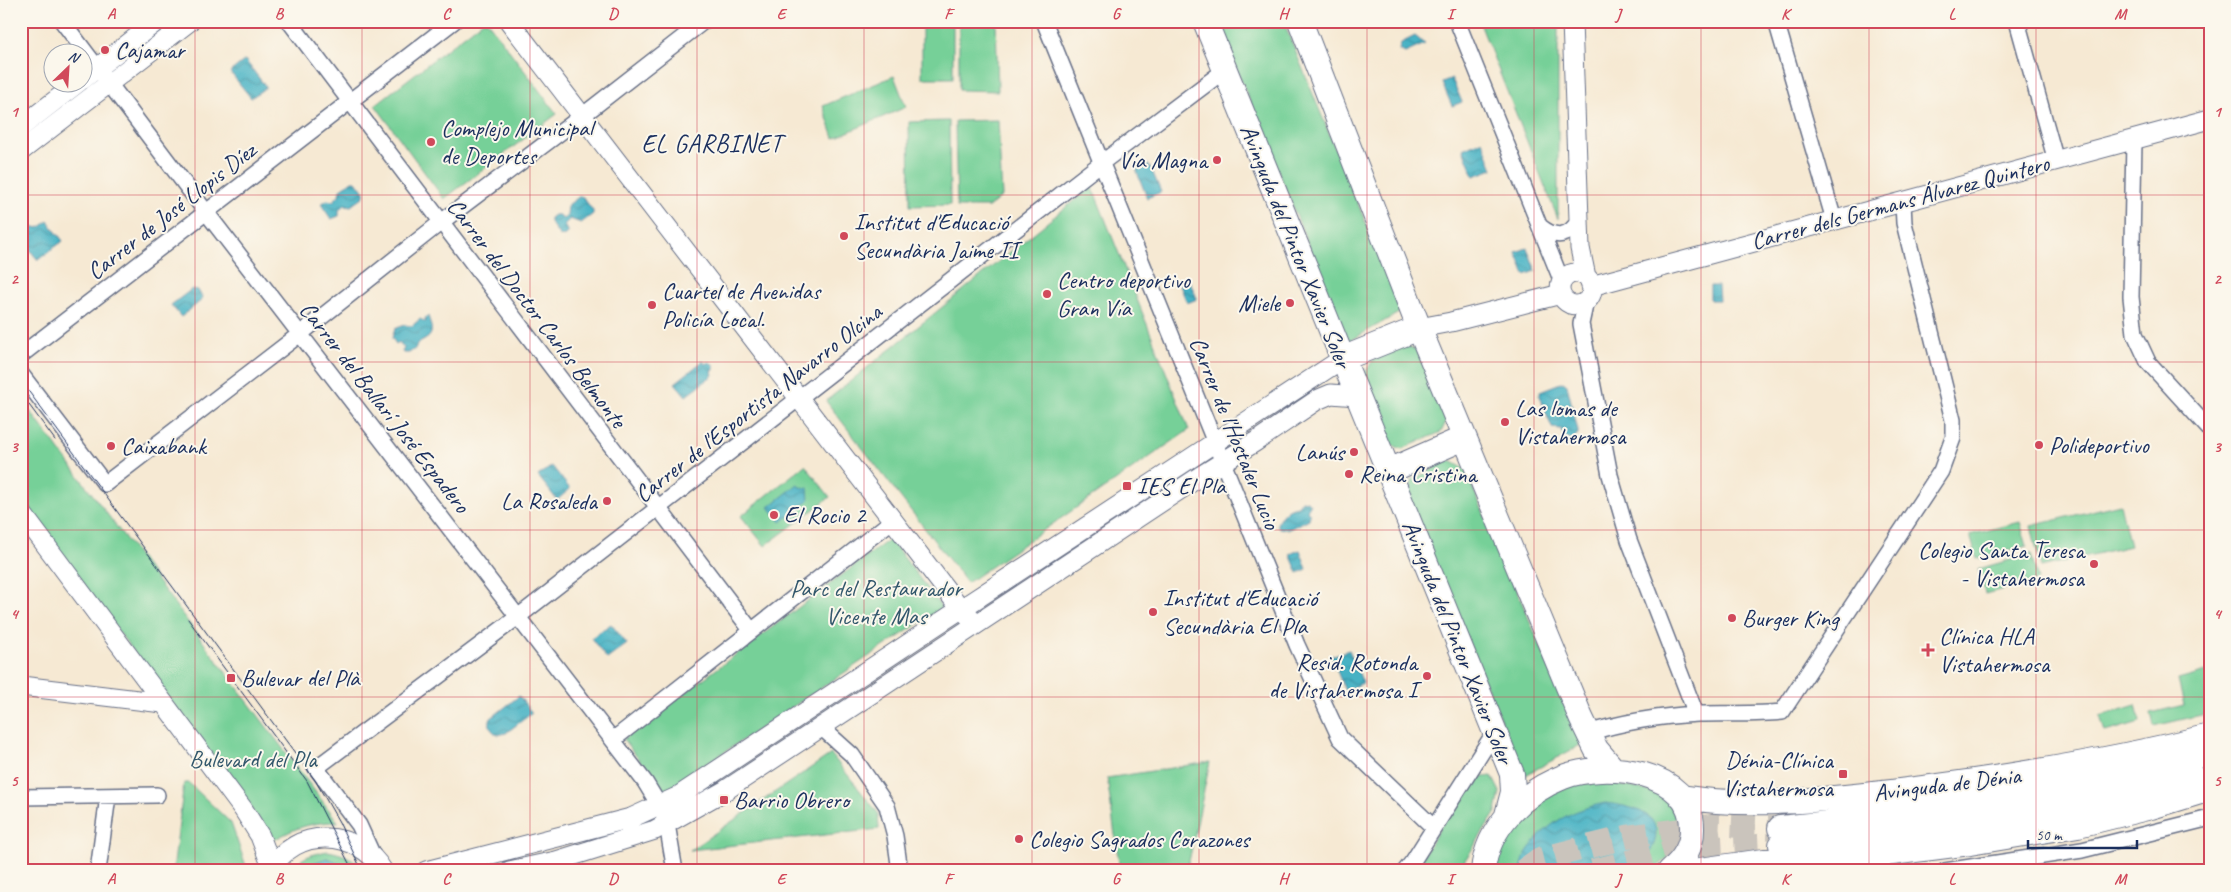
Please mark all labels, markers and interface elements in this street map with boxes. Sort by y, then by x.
text: A [107,4,117,24]
text: B [275,4,285,24]
text: C [442,4,452,24]
text: D [608,4,619,24]
text: E [777,4,788,24]
text: F [944,4,955,24]
text: G [1112,4,1122,24]
text: H [1278,4,1290,24]
text: I [1447,4,1457,24]
text: J [1614,4,1623,24]
text: K [1781,4,1793,24]
text: L [1949,4,1957,24]
text: M [2114,4,2128,24]
place label: Cajamar [115,35,187,65]
north arrow [42,42,92,92]
marker: Cajamar [99,44,111,56]
text: N [66,47,83,67]
text: 1 [10,102,19,122]
text: 1 [2213,102,2222,122]
place label: Complejo Municipal de Deportes [441,113,597,171]
street label: Avinguda del Pintor Xavier Soler [1233,120,1359,374]
district label: EL GARBINET [641,128,787,160]
street label: Carrer de José Llopis Díez [81,134,263,286]
marker: Complejo Municipal de Deportes [425,136,437,148]
place label: Vía Magna [1118,145,1209,175]
street label: Carrer dels Germans Álvarez Quintero [1748,147,2054,256]
marker: Vía Magna [1211,154,1223,166]
street label: Carrer del Doctor Carlos Belmonte [441,192,635,436]
place label: Institut d'Educació Secundària Jaime II [854,207,1024,265]
marker: Institut d'Educació Secundària Jaime II [838,230,850,242]
place label: Centro deportivo Gran Vía [1057,265,1192,323]
text: 2 [10,269,19,289]
text: 2 [2213,269,2222,289]
place label: Cuartel de Avenidas Policía Local. [662,276,822,334]
marker: Centro deportivo Gran Vía [1041,288,1053,300]
place label: Miele [1238,288,1282,318]
street label: Carrer del Ballarí José Espadero [293,295,478,520]
street label: Carrer de l'Esportista Navarro Olcina [628,296,889,509]
marker: Miele [1284,297,1296,309]
marker: Cuartel de Avenidas Policía Local. [646,299,658,311]
street label: Carrer de l'Hostaler Lucio [1183,332,1288,535]
place label: Las lomas de Vistahermosa [1515,393,1627,451]
marker: Las lomas de Vistahermosa [1499,416,1511,428]
place label: Polideportivo [2049,430,2150,460]
place label: Caixabank [121,431,208,461]
text: 3 [10,437,19,457]
place label: Lanús [1295,437,1347,467]
text: 3 [2213,437,2222,457]
marker: Polideportivo [2033,439,2045,451]
marker: Caixabank [105,440,117,452]
marker: Lanús [1348,446,1360,458]
place label: Reina Cristina [1359,459,1478,489]
marker: Reina Cristina [1343,468,1355,480]
place label: IES El Pla [1137,471,1227,501]
marker: IES El Pla [1121,480,1133,492]
place label: La Rosaleda [501,486,598,516]
marker: La Rosaleda [601,495,613,507]
place label: El Rocio 2 [784,500,868,530]
marker: El Rocio 2 [768,509,780,521]
street label: Avinguda del Pintor Xavier Soler [1395,516,1521,770]
place label: Colegio Santa Teresa - Vistahermosa [1918,535,2086,593]
marker: Colegio Santa Teresa - Vistahermosa [2088,558,2100,570]
park label: Parc del Restaurador Vicente Mas [790,573,964,631]
place label: Institut d'Educació Secundària El Pla [1163,583,1321,641]
place label: Burger King [1742,603,1841,633]
text: 4 [10,604,19,624]
text: 4 [2213,604,2222,624]
marker: Institut d'Educació Secundària El Pla [1147,606,1159,618]
marker: Burger King [1726,612,1738,624]
place label: Clínica HLA Vistahermosa [1939,621,2051,679]
marker: Clínica HLA Vistahermosa [1921,643,1935,657]
place label: Resid. Rotonda de Vistahermosa I [1269,647,1422,705]
place label: Bulevar del Plà [241,663,361,693]
marker: Resid. Rotonda de Vistahermosa I [1421,670,1433,682]
marker: Bulevar del Plà [225,672,237,684]
park label: Bulevard del Pla [189,744,318,774]
place label: Dénia-Clínica Vistahermosa [1723,745,1834,803]
street label: Avinguda de Dénia [1872,760,2023,808]
marker: Dénia-Clínica Vistahermosa [1837,768,1849,780]
text: 5 [11,771,20,791]
text: 5 [2214,771,2223,791]
place label: Barrio Obrero [734,785,851,815]
marker: Barrio Obrero [718,794,730,806]
scale bar [2028,817,2137,849]
place label: Colegio Sagrados Corazones [1029,824,1252,854]
text: 50 m [2036,826,2063,845]
marker: Colegio Sagrados Corazones [1013,833,1025,845]
text: A [107,869,117,889]
text: B [275,869,285,889]
text: C [442,869,452,889]
text: D [608,869,619,889]
text: E [777,869,788,889]
text: F [944,869,955,889]
text: G [1112,869,1122,889]
text: H [1278,869,1290,889]
text: I [1447,869,1457,889]
text: J [1614,869,1623,889]
text: K [1781,869,1793,889]
text: L [1949,869,1957,889]
text: M [2114,869,2128,889]

